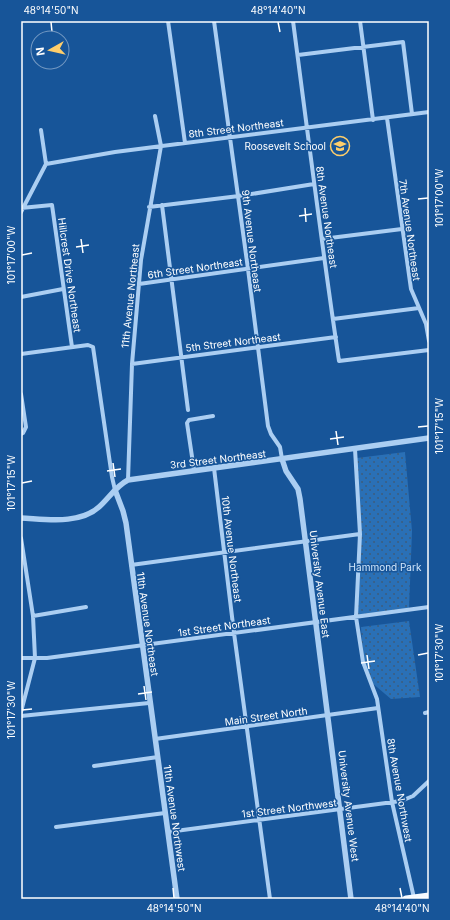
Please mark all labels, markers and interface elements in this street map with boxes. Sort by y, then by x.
text: 48°14'50"N [23,4,79,16]
text: 48°14'40"N [251,4,305,16]
north arrow [30,30,70,70]
text: N [33,46,48,57]
street label: 8th Street Northeast [188,116,285,140]
school or university icon: Roosevelt School [329,135,351,157]
place label: Roosevelt School [244,140,326,152]
street label: 8th Avenue Northeast [314,165,340,269]
text: 101°17'00"W [433,168,445,227]
street label: 7th Avenue Northeast [397,178,423,282]
street label: 9th Avenue Northeast [240,189,264,294]
street label: Hillcrest Drive Northeast [56,217,84,334]
text: 101°17'00"W [5,225,17,284]
street label: 11th Avenue Northeast [119,242,142,349]
street label: 6th Street Northeast [147,255,244,281]
street label: 5th Street Northeast [185,330,282,354]
text: 101°17'15"W [433,398,445,454]
street label: 3rd Street Northeast [169,447,267,471]
text: 101°17'15"W [5,455,17,511]
street label: 10th Avenue Northeast [220,495,245,604]
street label: University Avenue East [307,529,333,639]
park label: Hammond Park [349,561,422,573]
street label: 11th Avenue Northeast [135,571,161,678]
street label: 1st Street Northeast [177,613,272,638]
text: 101°17'30"W [433,624,445,682]
text: 101°17'30"W [5,681,17,739]
street label: Main Street North [224,704,308,728]
street label: 8th Avenue Northwest [385,737,415,844]
street label: University Avenue West [336,750,362,863]
street label: 11th Avenue Northwest [162,764,189,873]
street label: 1st Street Northwest [241,796,338,820]
text: 48°14'50"N [146,902,202,914]
text: 48°14'40"N [375,902,429,914]

